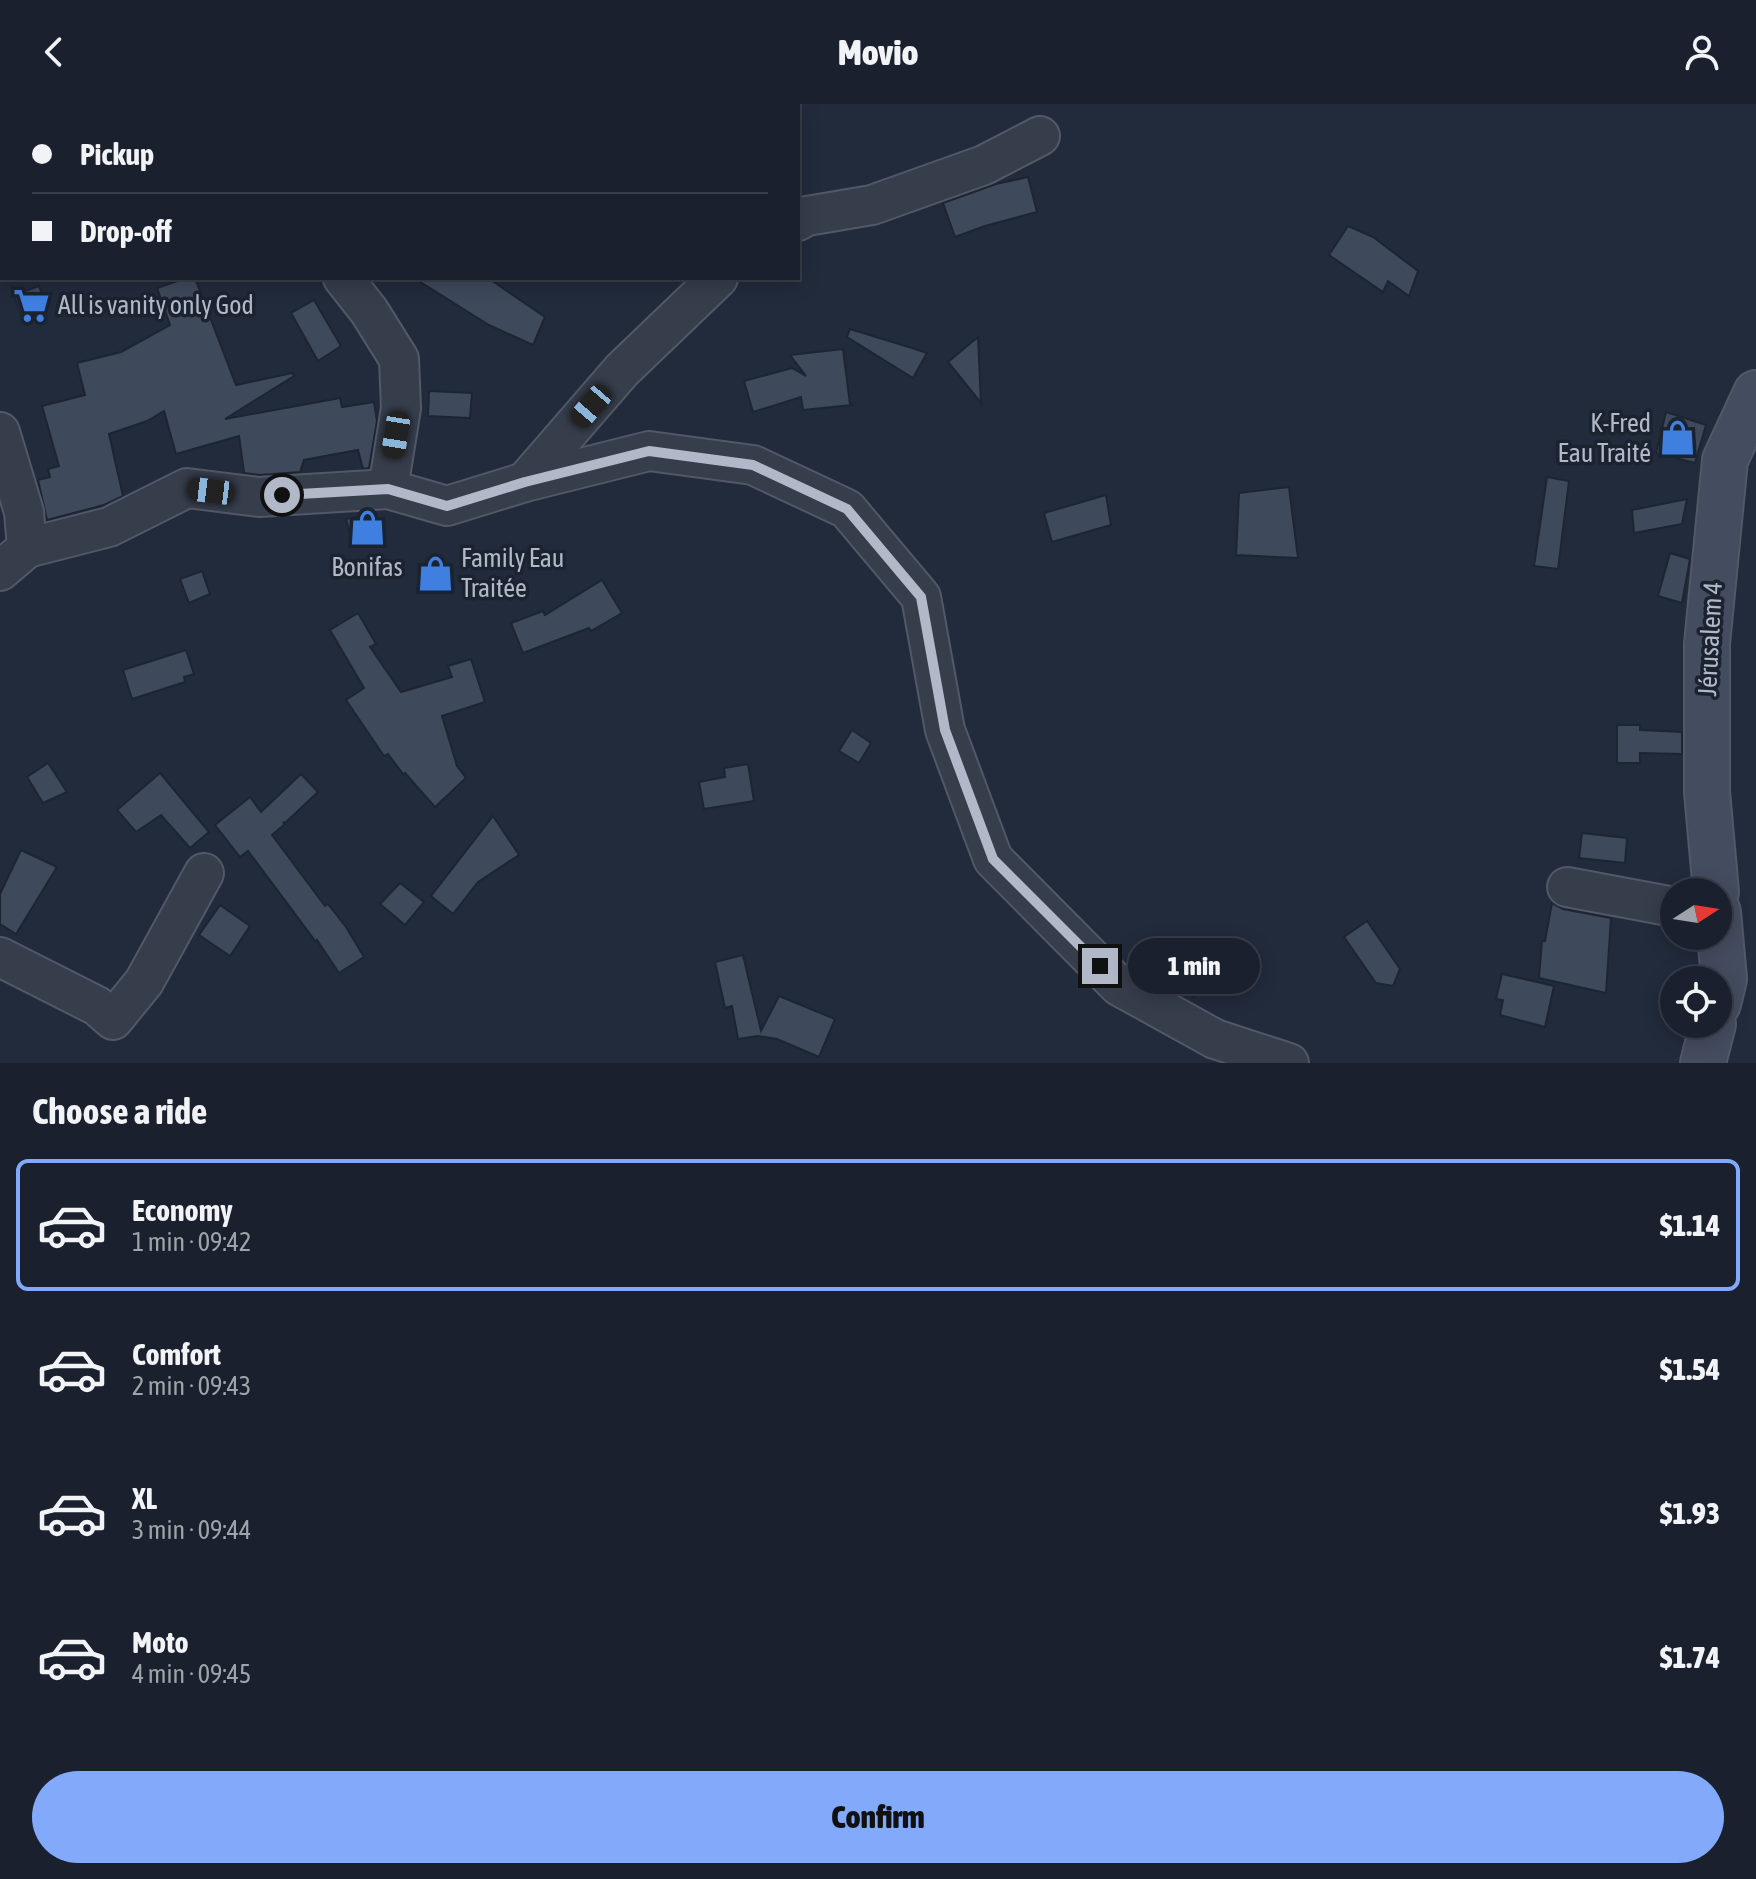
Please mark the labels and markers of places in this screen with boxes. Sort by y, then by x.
supermarket icon: All is vanity only God [13,286,51,324]
place label: All is vanity only God [58,290,254,320]
place label: K-Fred Eau Traité [1558,408,1651,468]
shop icon: K-Fred Eau Traité [1658,419,1696,457]
shop icon: Bonifas [348,509,386,547]
place label: Family Eau Traitée [461,543,564,603]
place label: Bonifas [331,552,403,582]
shop icon: Family Eau Traitée [416,554,454,592]

